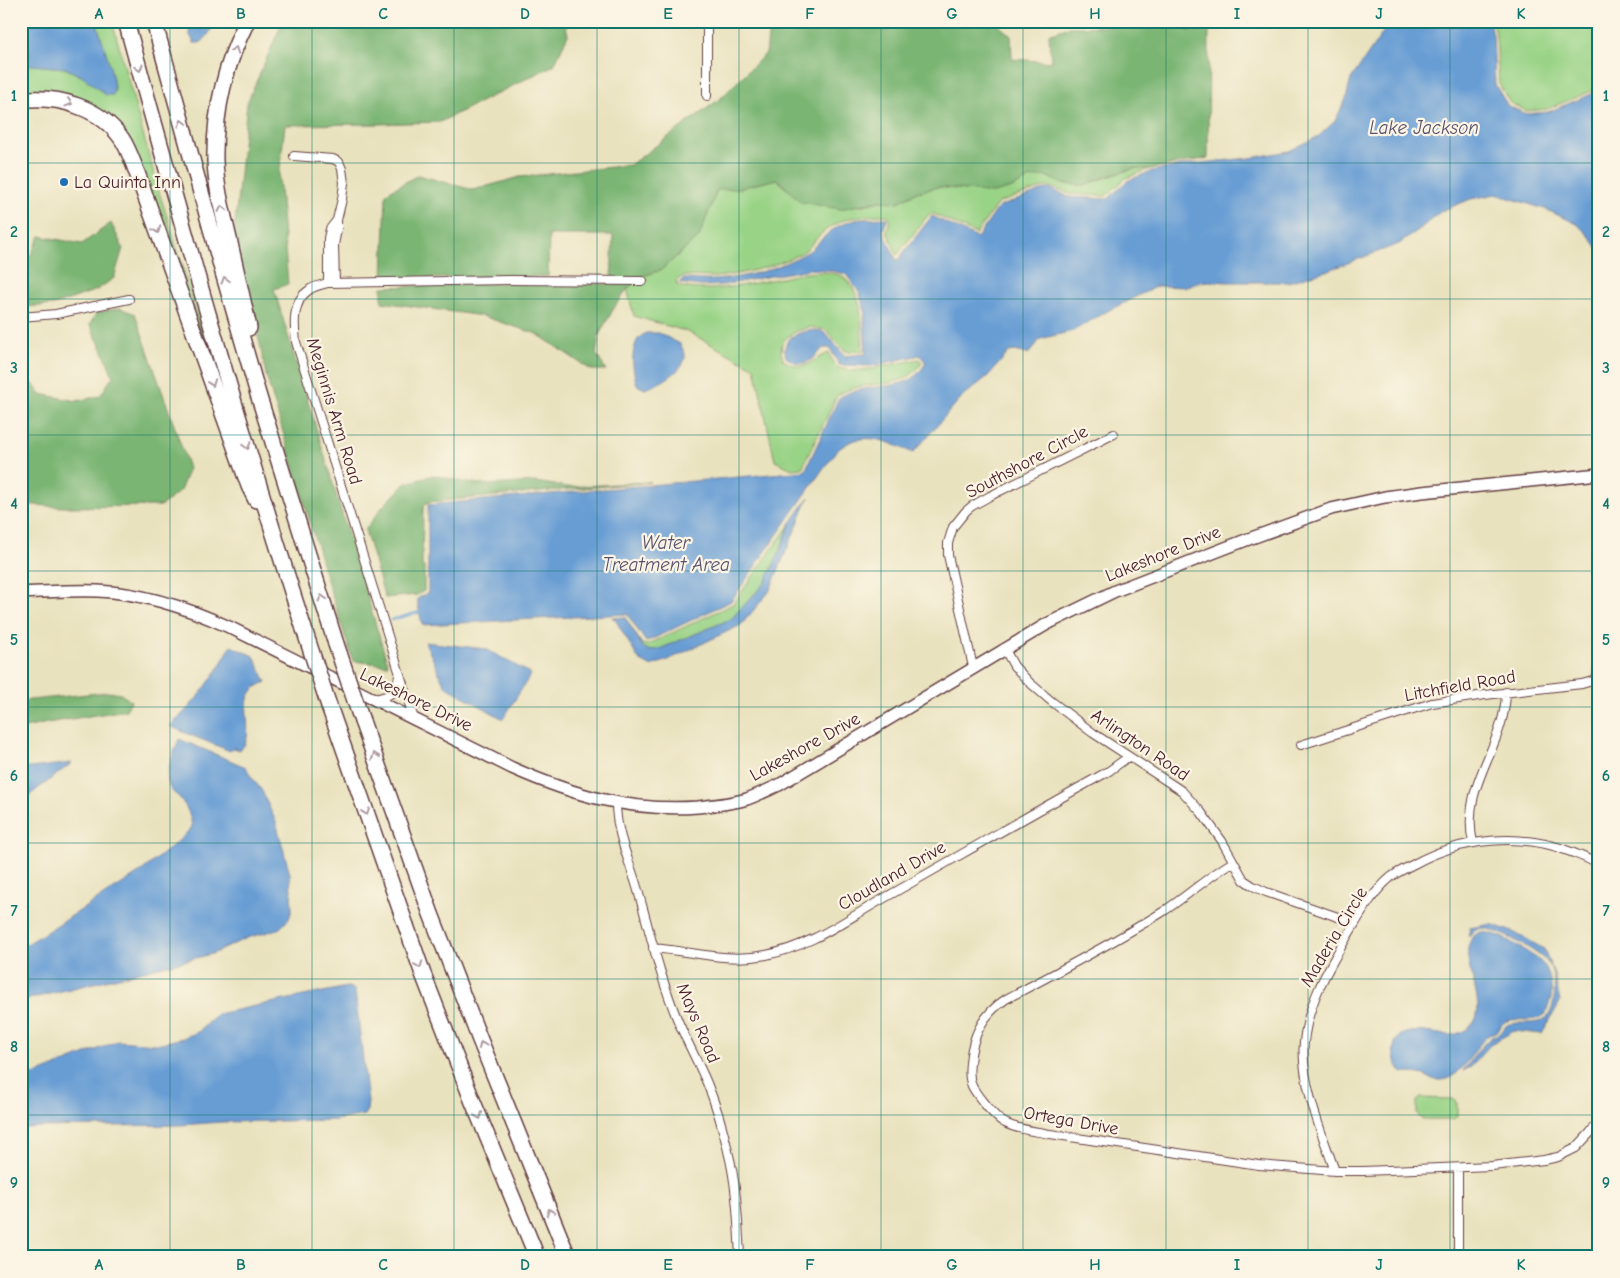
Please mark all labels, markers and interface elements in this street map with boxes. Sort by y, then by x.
text: A [95,5,104,23]
text: B [236,5,246,23]
text: C [378,5,388,23]
text: D [520,5,530,23]
text: E [663,5,673,23]
text: F [805,5,815,23]
text: G [946,5,958,23]
text: H [1089,5,1101,23]
text: I [1234,5,1240,23]
text: J [1375,5,1383,23]
text: K [1516,5,1526,23]
one-way arrow [229,46,239,54]
one-way arrow [133,64,143,72]
text: 1 [11,87,17,105]
text: 1 [1603,87,1609,105]
one-way arrow [65,98,73,108]
water label: Lake Jackson [1369,117,1479,139]
one-way arrow [178,120,188,128]
place label: La Quinta Inn [74,172,181,193]
marker: La Quinta Inn [58,176,70,188]
one-way arrow [217,204,228,213]
text: 2 [10,223,18,241]
text: 2 [1602,223,1610,241]
one-way arrow [151,225,161,234]
one-way arrow [221,276,231,284]
street label: Meginnis Arm Road [302,335,366,487]
text: 3 [10,359,18,377]
text: 3 [1602,359,1610,377]
one-way arrow [206,379,216,387]
street label: Southshore Circle [962,421,1092,503]
one-way arrow [242,441,252,450]
text: 4 [10,495,18,513]
text: 4 [1602,495,1610,513]
street label: Lakeshore Drive [1102,521,1224,587]
water label: Water Treatment Area [602,532,730,576]
one-way arrow [318,594,328,602]
text: 5 [10,631,18,649]
text: 5 [1602,631,1610,649]
street label: Lakeshore Drive [356,664,476,736]
street label: Litchfield Road [1403,666,1517,706]
street label: Arlington Road [1087,704,1193,786]
street label: Lakeshore Drive [746,708,864,786]
one-way arrow [371,752,381,761]
text: 6 [10,767,18,785]
text: 6 [1602,767,1610,785]
one-way arrow [360,807,370,815]
street label: Cloudland Drive [834,837,950,915]
street label: Maderia Circle [1296,883,1372,991]
text: 7 [10,902,18,920]
text: 7 [1602,902,1610,920]
one-way arrow [414,960,424,969]
street label: Mays Road [672,980,724,1066]
text: 8 [10,1038,18,1056]
text: 8 [1602,1038,1610,1056]
one-way arrow [478,1041,489,1050]
street label: Ortega Drive [1022,1102,1120,1140]
one-way arrow [472,1111,483,1120]
text: 9 [10,1174,18,1192]
text: 9 [1602,1174,1610,1192]
one-way arrow [546,1208,556,1216]
text: A [95,1256,104,1274]
text: B [236,1256,246,1274]
text: C [378,1256,388,1274]
text: D [520,1256,530,1274]
text: E [663,1256,673,1274]
text: F [805,1256,815,1274]
text: G [946,1256,958,1274]
text: H [1089,1256,1101,1274]
text: I [1234,1256,1240,1274]
text: J [1375,1256,1383,1274]
text: K [1516,1256,1526,1274]

